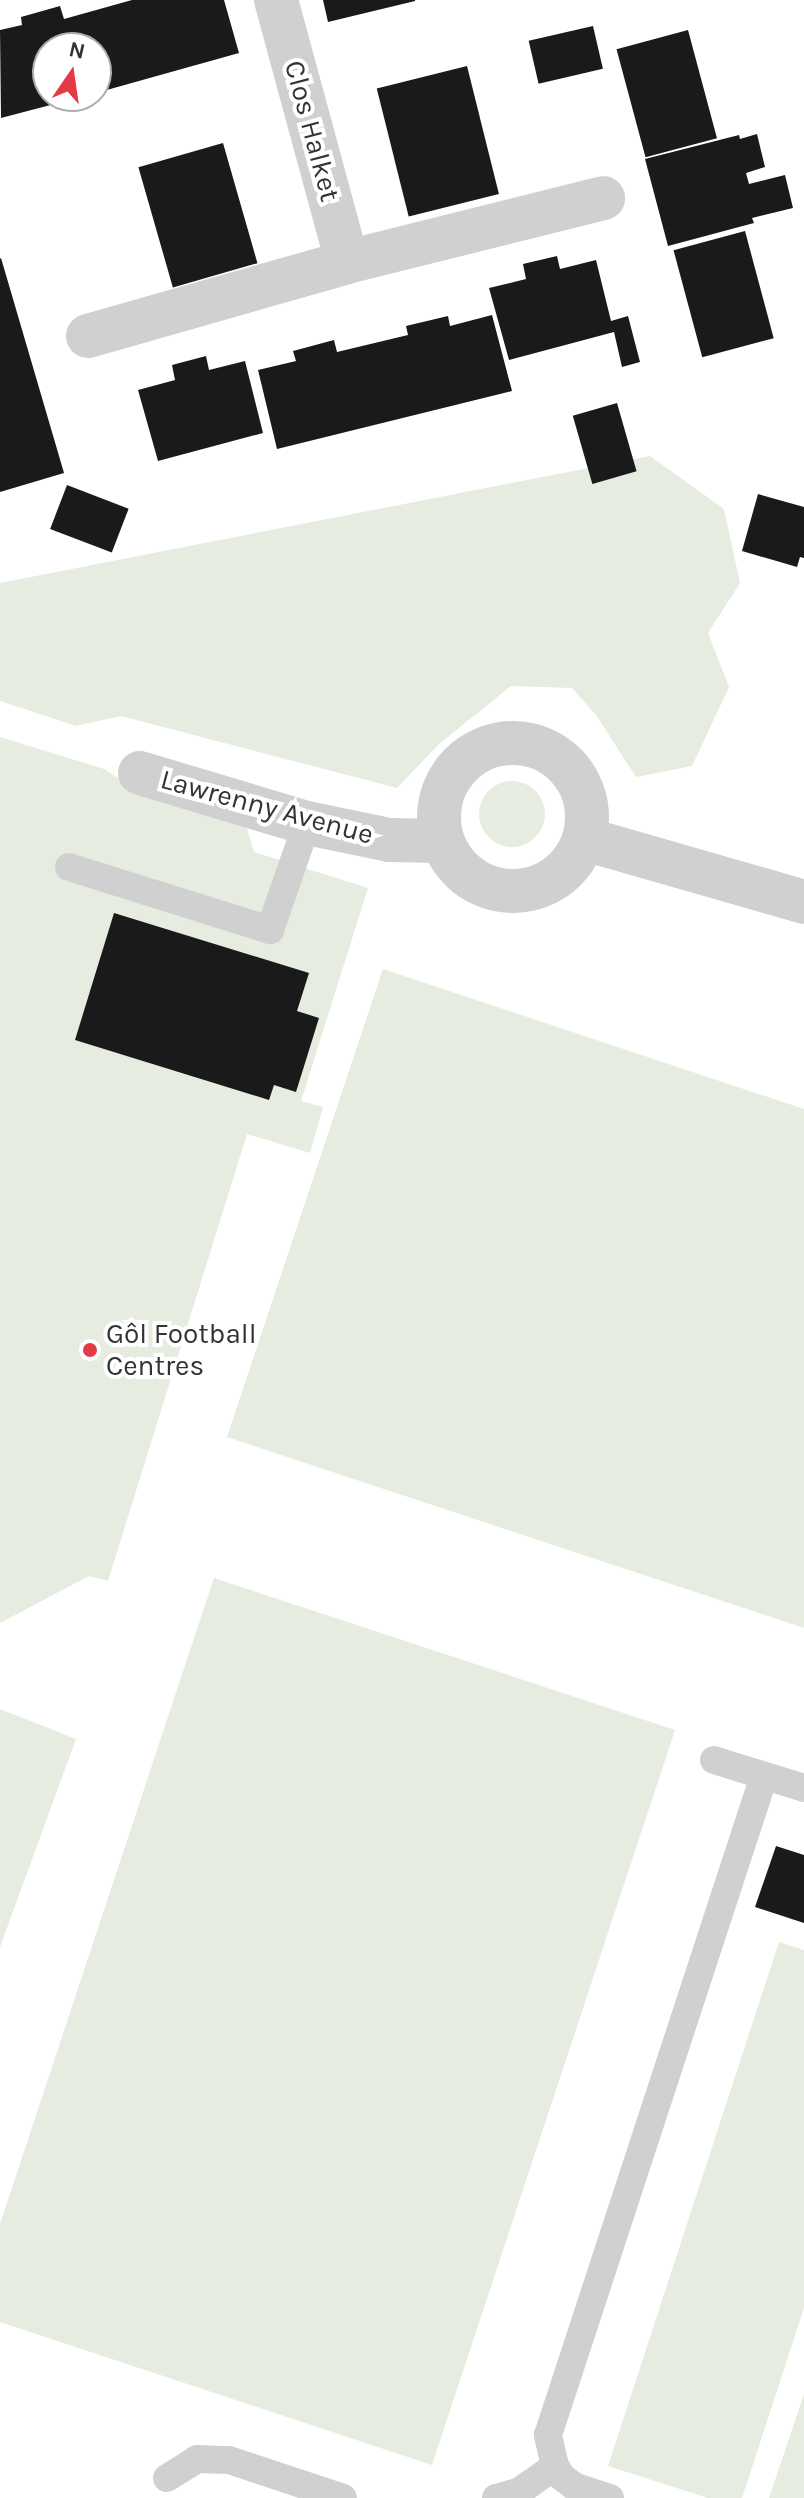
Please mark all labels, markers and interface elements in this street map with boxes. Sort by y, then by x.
north arrow [32,32,112,112]
text: N [66,36,88,65]
street label: Clos Halket [277,57,347,205]
street label: Lawrenny Avenue [157,762,377,852]
place label: Gôl Football Centres [106,1317,257,1383]
marker: Gôl Football Centres [81,1341,99,1359]

